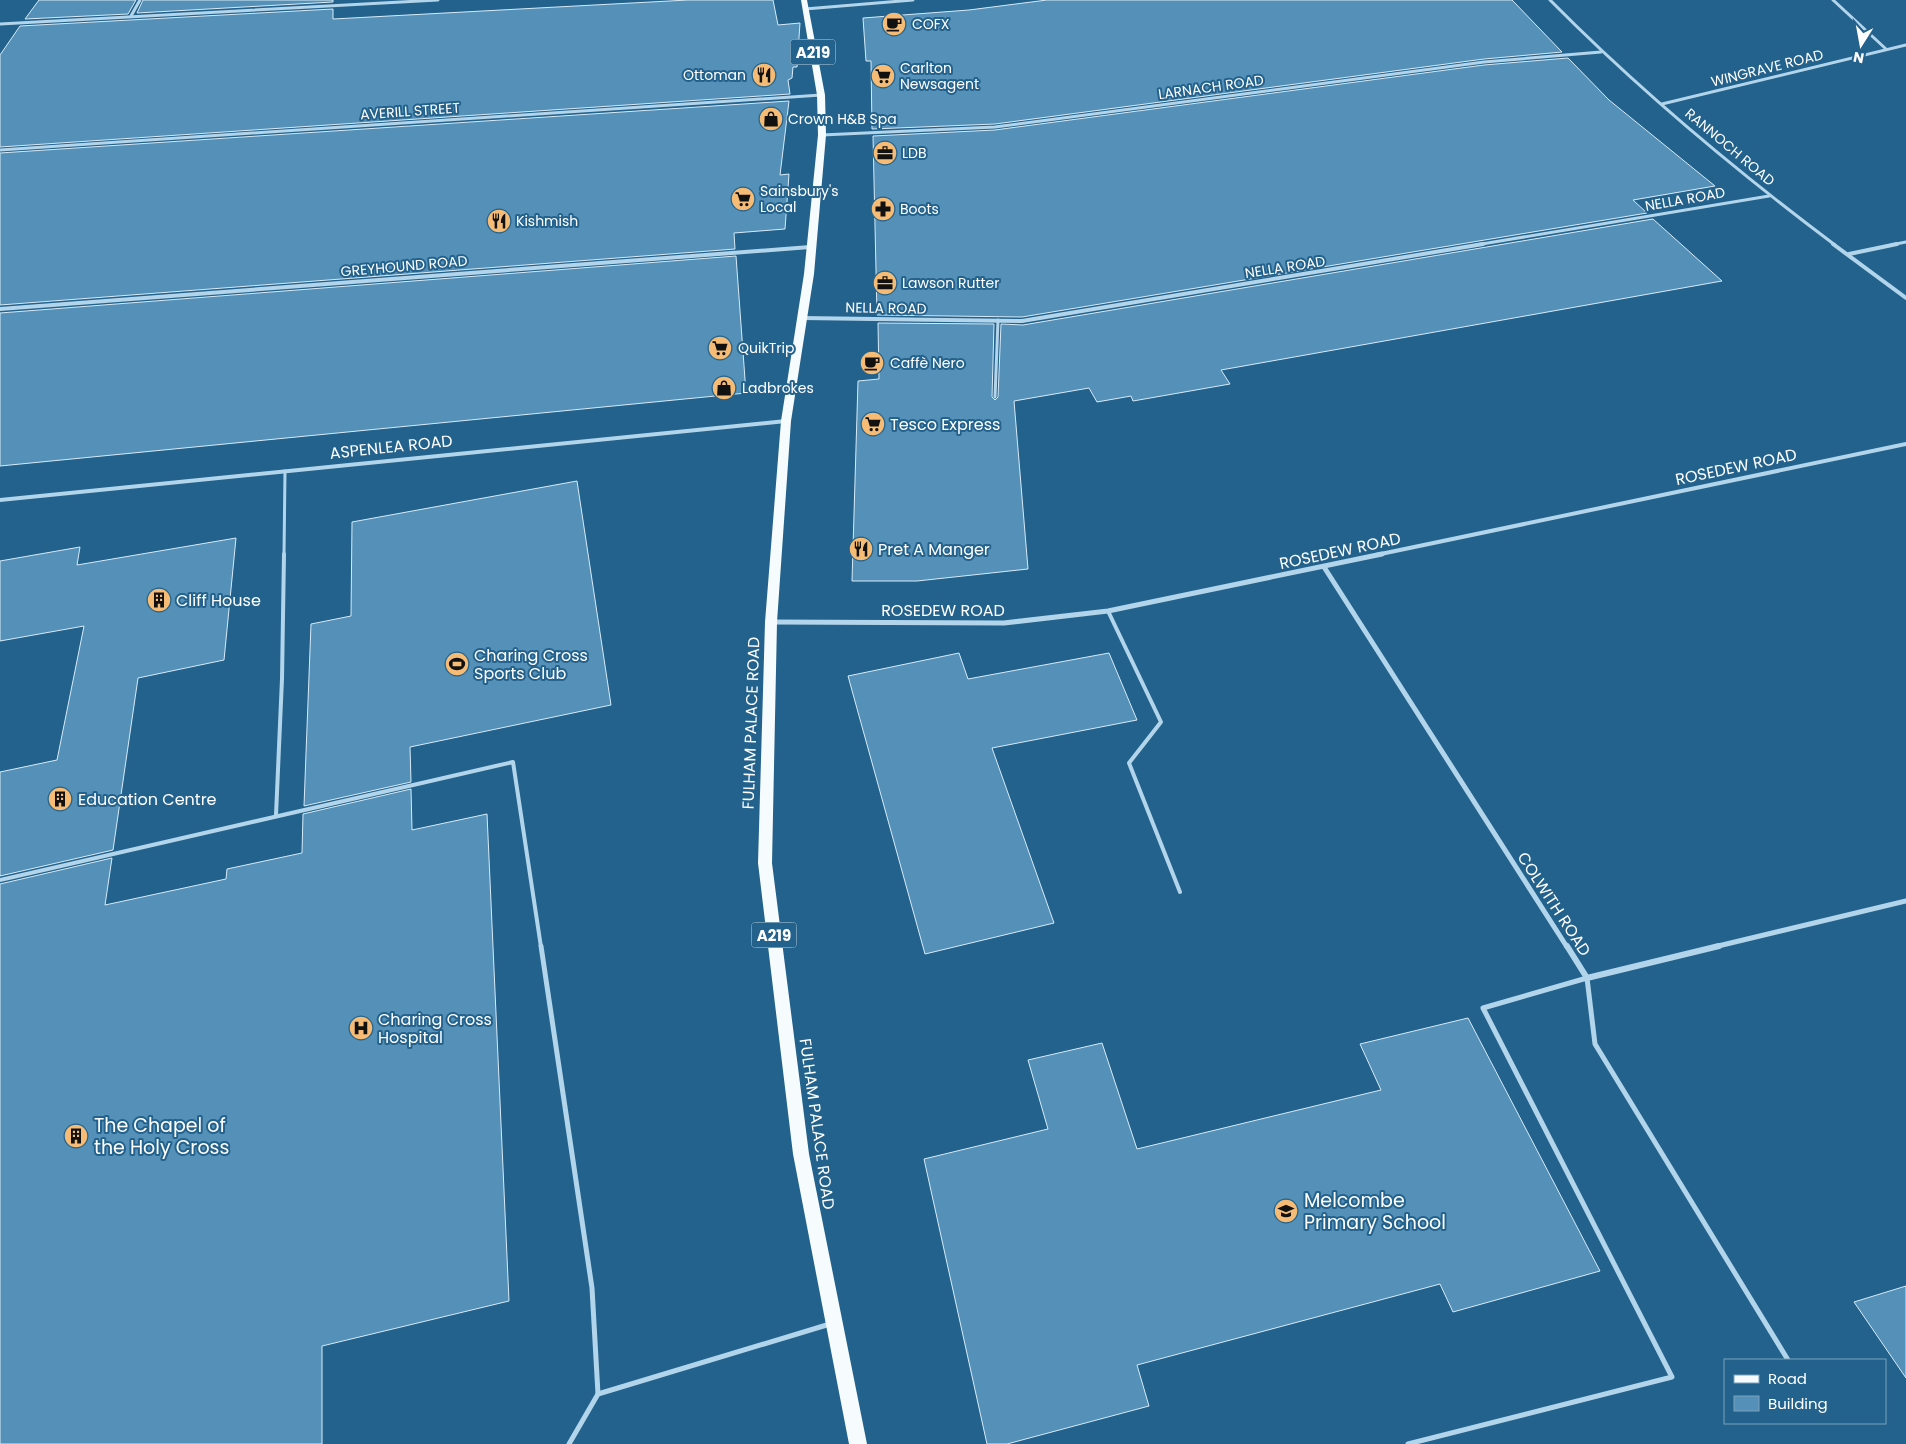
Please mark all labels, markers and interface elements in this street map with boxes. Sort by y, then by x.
cafe icon: COFX [881,11,907,37]
place label: COFX [912,14,950,34]
north arrow [1836,20,1886,70]
road number: A219 [790,40,836,64]
street label: WINGRAVE ROAD [1709,44,1825,92]
text: N [1851,47,1866,69]
place label: Carlton Newsagent [900,58,979,94]
restaurant icon: Ottoman [751,62,777,88]
supermarket icon: Carlton Newsagent [870,63,896,89]
place label: Ottoman [683,65,746,85]
street label: LARNACH ROAD [1157,70,1265,104]
street label: AVERILL STREET [359,98,461,124]
street label: RANNOCH ROAD [1681,103,1779,191]
shop icon: Crown H&B Spa [758,106,784,132]
place label: Crown H&B Spa [788,109,897,129]
office icon: LDB [872,140,898,166]
place label: LDB [902,143,927,163]
place label: Sainsbury's Local [760,181,838,217]
street label: NELLA ROAD [1643,182,1727,216]
supermarket icon: Sainsbury's Local [730,186,756,212]
pharmacy icon: Boots [870,196,896,222]
place label: Boots [900,199,939,219]
restaurant icon: Kishmish [486,208,512,234]
place label: Kishmish [516,211,578,231]
street label: GREYHOUND ROAD [340,250,468,282]
street label: NELLA ROAD [1243,251,1327,283]
office icon: Lawson Rutter [872,270,898,296]
place label: Lawson Rutter [902,273,1000,293]
street label: NELLA ROAD [845,297,927,319]
supermarket icon: QuikTrip [707,335,733,361]
place label: QuikTrip [738,338,794,358]
cafe icon: Caffè Nero [859,350,885,376]
place label: Caffè Nero [890,353,965,373]
shop icon: Ladbrokes [711,375,737,401]
place label: Ladbrokes [742,378,814,398]
supermarket icon: Tesco Express [860,411,886,437]
place label: Tesco Express [890,413,1000,436]
street label: ASPENLEA ROAD [328,429,454,465]
street label: ROSEDEW ROAD [1673,443,1799,491]
street label: ROSEDEW ROAD [1277,527,1403,575]
restaurant icon: Pret A Manger [848,536,874,562]
place label: Pret A Manger [878,538,990,561]
building icon: Cliff House [146,587,172,613]
place label: Cliff House [176,589,261,612]
street label: ROSEDEW ROAD [881,599,1005,622]
street label: FULHAM PALACE ROAD [736,636,766,810]
place label: Charing Cross Sports Club [474,644,588,685]
sports icon: Charing Cross Sports Club [444,651,470,677]
building icon: Education Centre [47,786,73,812]
place label: Education Centre [78,788,217,811]
street label: COLWITH ROAD [1512,848,1596,960]
road number: A219 [752,922,796,948]
place label: Charing Cross Hospital [378,1008,492,1049]
hospital icon: Charing Cross Hospital [348,1015,374,1041]
street label: FULHAM PALACE ROAD [794,1037,840,1211]
place label: The Chapel of the Holy Cross [94,1112,229,1161]
building icon: The Chapel of the Holy Cross [63,1123,89,1149]
place label: Melcombe Primary School [1304,1187,1446,1236]
school or university icon: Melcombe Primary School [1273,1198,1299,1224]
legend [1724,1359,1886,1424]
text: Road [1768,1368,1807,1389]
text: Building [1768,1393,1828,1414]

